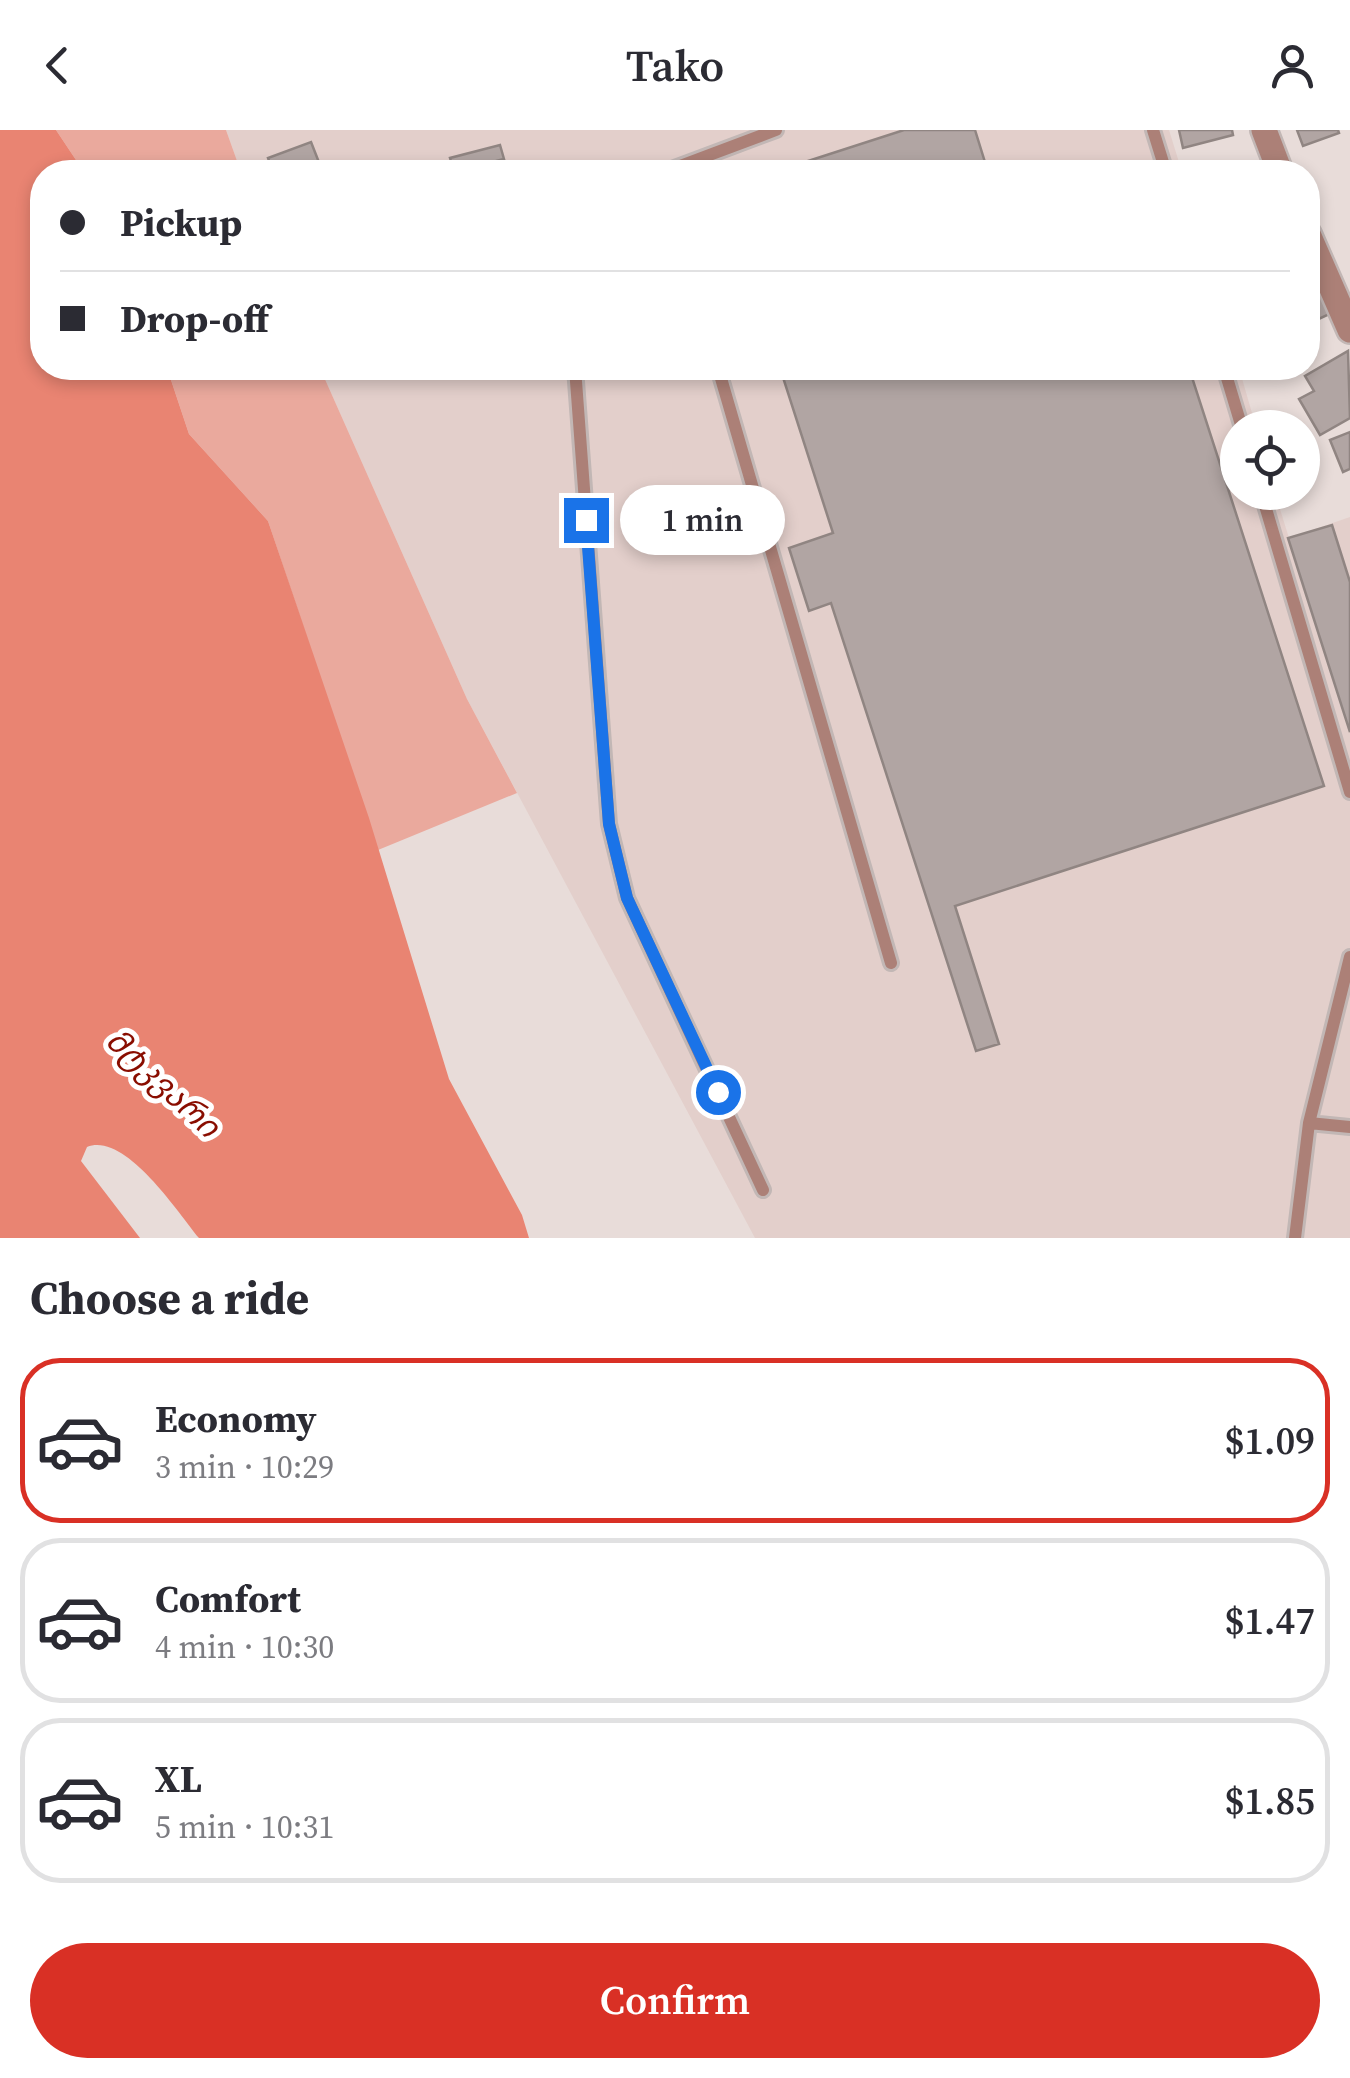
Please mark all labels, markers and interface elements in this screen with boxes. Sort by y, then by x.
text: Tako [626,34,724,96]
icon: back [30,38,85,93]
icon: person [1265,38,1320,93]
text: Pickup [120,197,242,249]
text: Drop-off [120,293,269,345]
map controls [1220,410,1320,510]
button: locate [1220,410,1320,510]
callout: 1 min [621,485,786,555]
route end [564,498,609,543]
text: 1 min [661,498,744,542]
water label: მტკვარი [96,1019,231,1148]
route start [696,1070,741,1115]
text: Choose a ride [30,1267,309,1329]
text: Economy [155,1393,317,1445]
icon: car [35,1396,125,1486]
text: $1.09 [1225,1415,1315,1467]
text: 3 min · 10:29 [155,1445,334,1489]
text: Comfort [155,1573,301,1625]
icon: car [35,1576,125,1666]
text: $1.47 [1225,1595,1315,1647]
text: 4 min · 10:30 [155,1625,334,1669]
text: XL [155,1753,202,1805]
icon: car [35,1756,125,1846]
text: $1.85 [1225,1775,1315,1827]
text: 5 min · 10:31 [155,1805,334,1849]
button: Confirm [30,1943,1320,2058]

